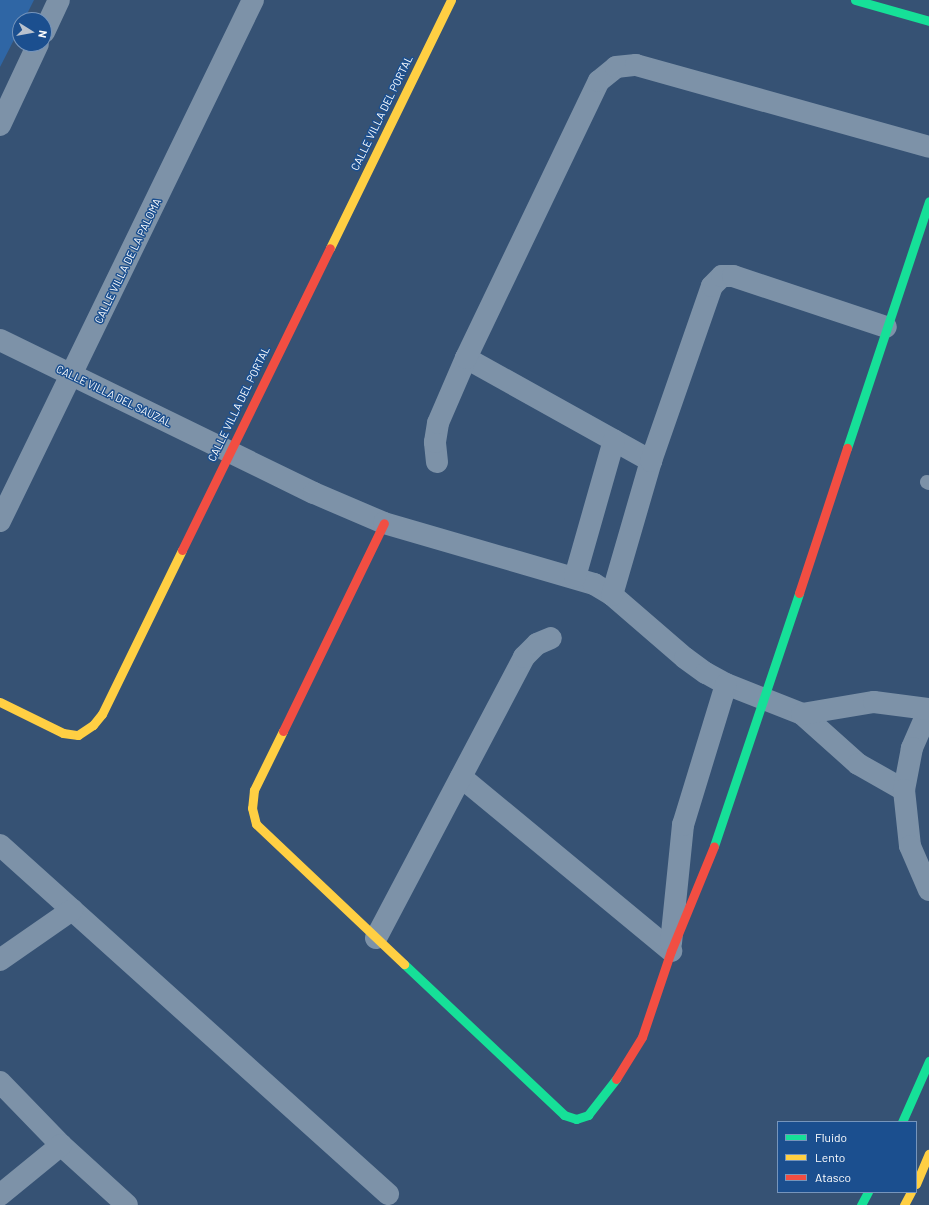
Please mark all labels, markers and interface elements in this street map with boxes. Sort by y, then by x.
north arrow [12,12,52,52]
text: N [36,29,50,39]
street label: CALLE VILLA DEL PORTAL [348,53,416,173]
street label: CALLE VILLA DE LA PALOMA [92,196,164,326]
street label: CALLE VILLA DEL PORTAL [205,344,273,464]
street label: CALLE VILLA DEL SAUZAL [54,362,174,430]
legend [777,1121,917,1193]
text: Fluido [815,1130,847,1144]
text: Lento [815,1150,845,1164]
text: Atasco [815,1170,851,1184]

